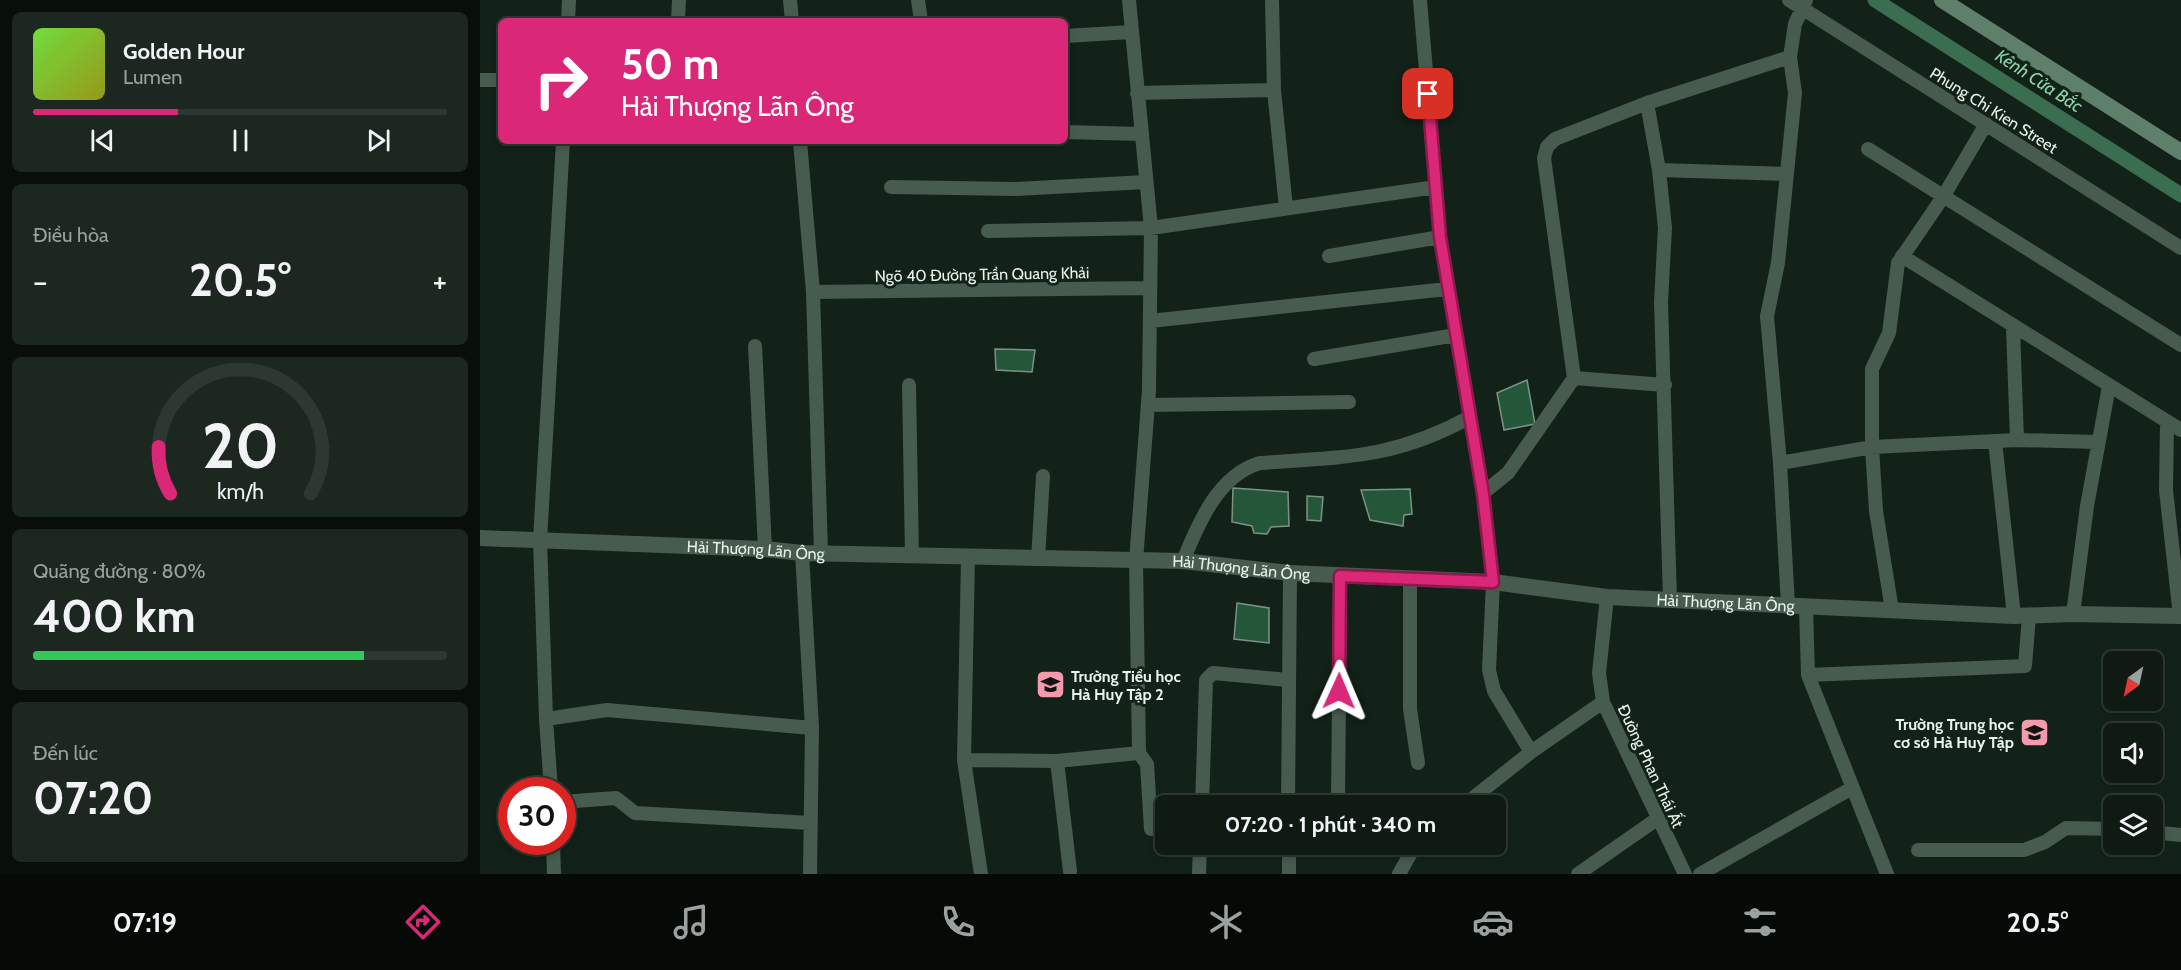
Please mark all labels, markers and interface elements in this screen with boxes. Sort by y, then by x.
text: Golden Hour [123,38,244,65]
text: 50 m [621,38,719,90]
icon: right [522,42,600,120]
water label: Kênh Cửa Bắc [1991,45,2087,118]
street label: Phung Chi Kien Street [1926,63,2062,158]
text: Lumen [123,65,182,89]
pin [1402,68,1453,119]
icon: arrive [1411,77,1444,110]
text: Hải Thượng Lãn Ông [621,90,854,123]
icon: previous [86,124,119,157]
icon: pause [224,124,257,157]
icon: next [362,124,395,157]
text: Điều hòa [33,223,108,247]
text: 20.5° [189,253,291,307]
text: − [33,261,48,301]
text: + [432,261,447,301]
street label: Ngõ 40 Đường Trần Quang Khải [875,263,1089,286]
text: 20 [201,408,279,484]
text: km/h [217,478,263,504]
street label: Hải Thượng Lãn Ông [686,537,826,564]
street label: Hải Thượng Lãn Ông [1172,552,1311,584]
text: Quãng đường · 80% [33,559,206,583]
text: 400 km [33,589,196,643]
street label: Hải Thượng Lãn Ông [1656,590,1796,616]
north arrow [2103,651,2163,711]
map controls [2103,651,2163,855]
position arrow [1307,659,1371,723]
place label: Trường Tiểu học Hà Huy Tập 2 [1071,667,1181,704]
school or university icon: Trường Tiểu học Hà Huy Tập 2 [1034,669,1066,701]
street label: Đường Phan Thái Ất [1614,701,1690,831]
place label: Trường Trung học cơ sở Hà Huy Tập [1894,715,2014,752]
school or university icon: Trường Trung học cơ sở Hà Huy Tập [2019,717,2051,749]
button: sound [2103,723,2163,783]
text: Đến lúc [33,741,98,765]
text: 07:20 [33,771,153,825]
speed limit sign: 30 [498,777,576,855]
button: layers [2103,795,2163,855]
text: 07:20 · 1 phút · 340 m [1225,811,1436,838]
icon: directions [402,901,444,943]
icon: music [670,901,712,943]
icon: phone [937,901,979,943]
icon: climate [1205,901,1247,943]
icon: car [1472,901,1514,943]
icon: filters [1739,901,1781,943]
text: 07:19 [113,906,177,939]
text: 20.5° [2007,906,2068,939]

